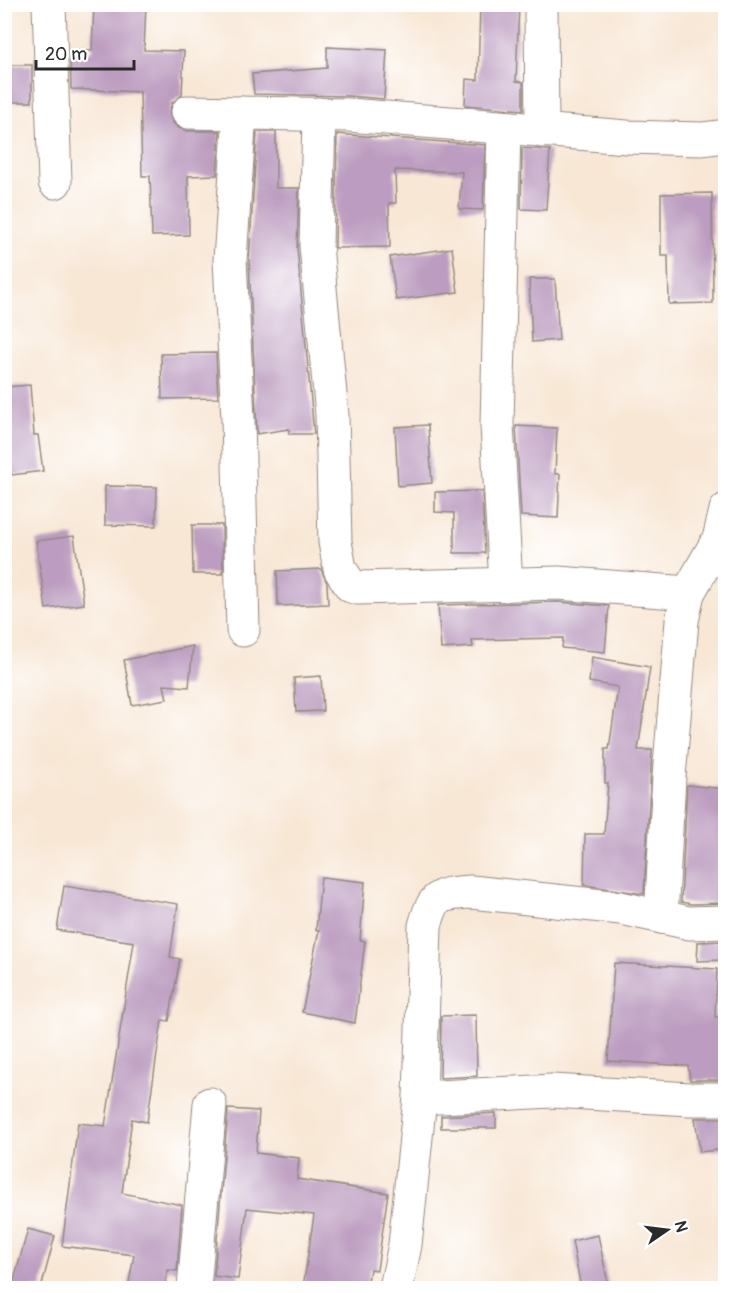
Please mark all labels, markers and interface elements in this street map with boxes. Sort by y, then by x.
scale bar [36,33,134,71]
text: 20 m [45,43,87,66]
north arrow [637,1200,697,1260]
text: N [670,1219,692,1234]

